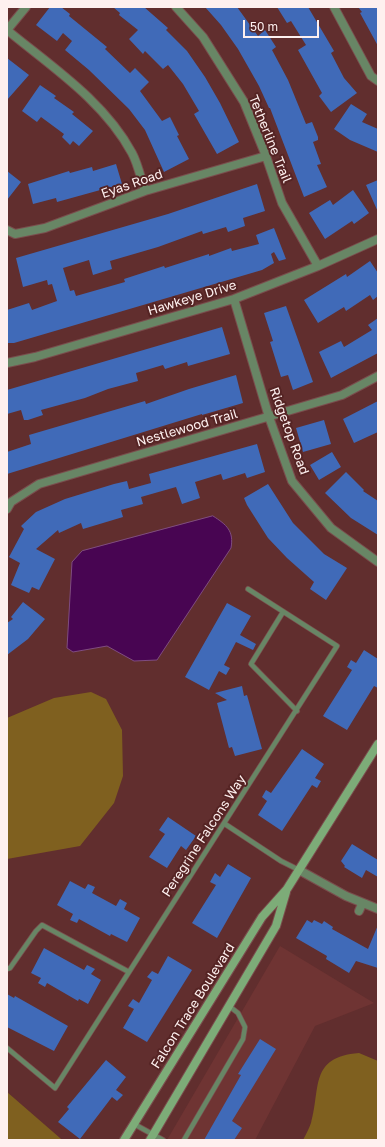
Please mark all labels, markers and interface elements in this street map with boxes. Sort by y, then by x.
scale bar [245,12,321,38]
text: 50 m [250,19,278,34]
street label: Tetherline Trail [245,93,295,185]
street label: Eyas Road [99,166,165,202]
street label: Hawkeye Drive [146,277,238,319]
street label: Ridgetop Road [266,385,312,477]
street label: Nestlewood Trail [134,406,240,450]
street label: Peregrine Falcons Way [159,772,249,900]
street label: Falcon Trace Boulevard [148,940,238,1072]

